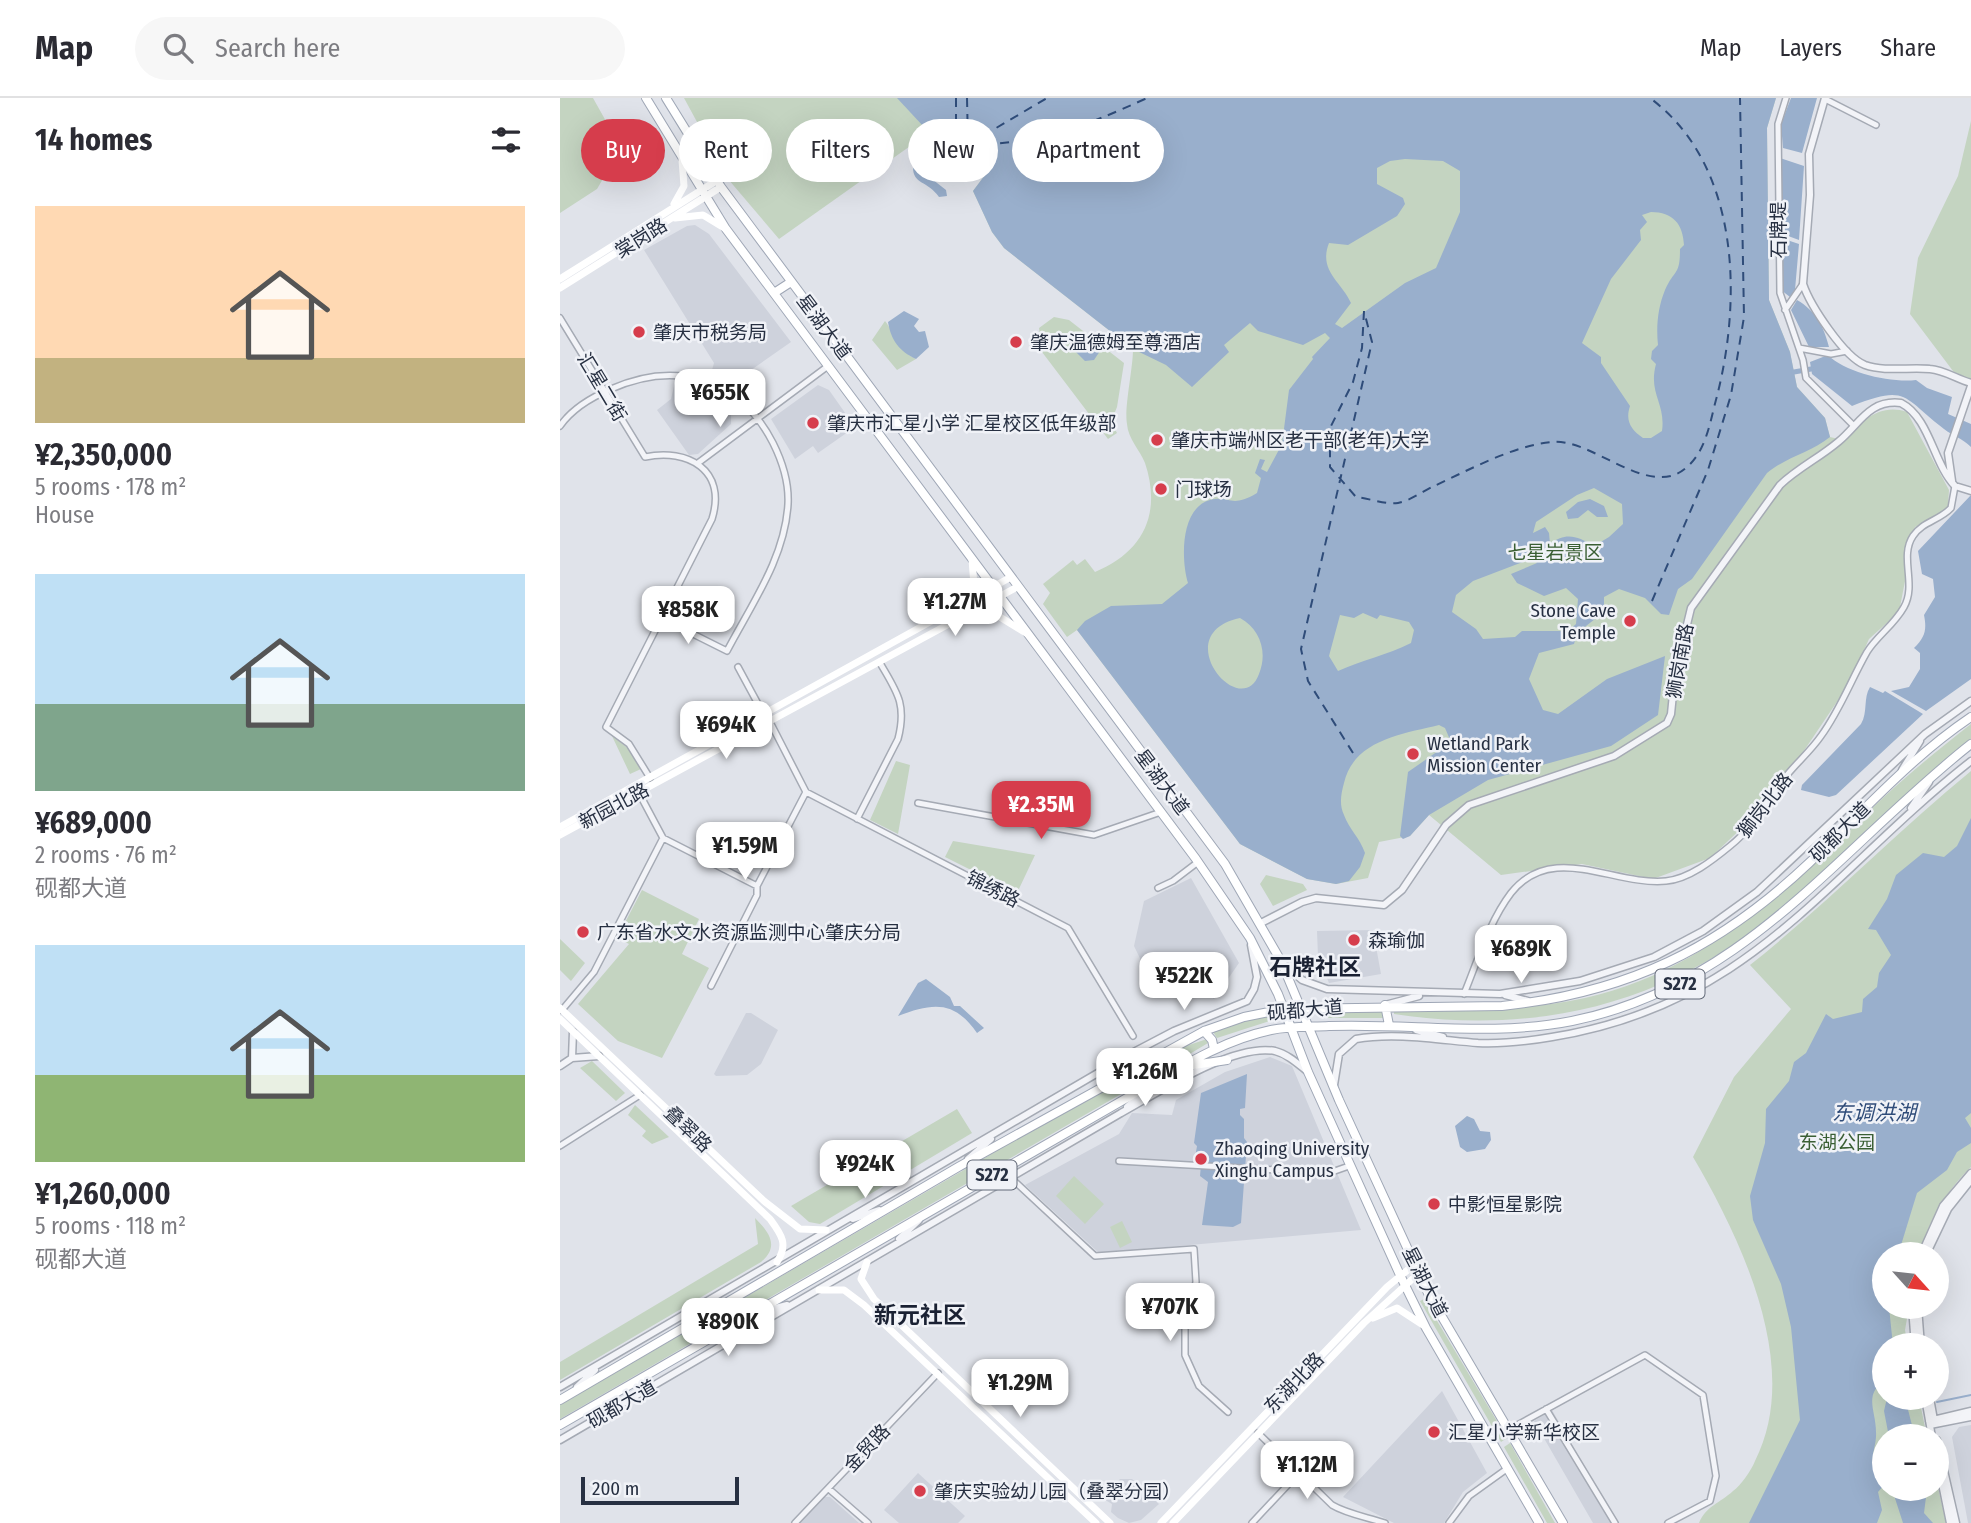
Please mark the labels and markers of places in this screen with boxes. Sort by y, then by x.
place label: 肇庆市税务局 [653,321,767,344]
marker: 肇庆市税务局 [631,324,647,340]
place label: 肇庆温德姆至尊酒店 [1030,331,1201,354]
marker: 肇庆温德姆至尊酒店 [1008,334,1024,350]
pin: ¥655K [671,370,769,429]
place label: 肇庆市汇星小学 汇星校区低年级部 [827,412,1116,435]
marker: 肇庆市汇星小学 汇星校区低年级部 [805,415,821,431]
place label: 肇庆市端州区老干部(老年)大学 [1171,429,1429,452]
marker: 肇庆市端州区老干部(老年)大学 [1149,432,1165,448]
place label: 门球场 [1175,478,1232,501]
marker: 门球场 [1153,481,1169,497]
pin: ¥1.27M [898,578,1012,638]
pin: ¥858K [639,587,737,646]
place label: Stone Cave Temple [1531,599,1616,644]
marker: Stone Cave Temple [1622,613,1638,629]
pin: ¥694K [677,702,775,761]
place label: Wetland Park Mission Center [1427,732,1542,777]
marker: Wetland Park Mission Center [1405,746,1421,762]
pin: ¥2.35M [984,782,1098,841]
pin: ¥1.59M [688,822,802,882]
place label: 广东省水文水资源监测中心肇庆分局 [597,921,901,944]
marker: 广东省水文水资源监测中心肇庆分局 [575,924,591,940]
pin: ¥689K [1472,926,1570,985]
place label: 森瑜伽 [1368,929,1425,952]
marker: 森瑜伽 [1346,932,1362,948]
pin: ¥522K [1135,953,1233,1012]
pin: ¥1.26M [1088,1048,1202,1108]
place label: Zhaoqing University Xinghu Campus [1215,1137,1370,1182]
pin: ¥924K [816,1140,914,1200]
marker: Zhaoqing University Xinghu Campus [1193,1151,1209,1167]
place label: 中影恒星影院 [1448,1193,1562,1216]
marker: 中影恒星影院 [1426,1196,1442,1212]
pin: ¥707K [1121,1284,1219,1343]
pin: ¥890K [679,1298,777,1358]
pin: ¥1.29M [963,1360,1077,1419]
place label: 汇星小学新华校区 [1448,1421,1600,1444]
marker: 汇星小学新华校区 [1426,1424,1442,1440]
pin: ¥1.12M [1250,1442,1364,1501]
place label: 肇庆实验幼儿园（叠翠分园） [934,1480,1181,1503]
marker: 肇庆实验幼儿园（叠翠分园） [912,1483,928,1499]

